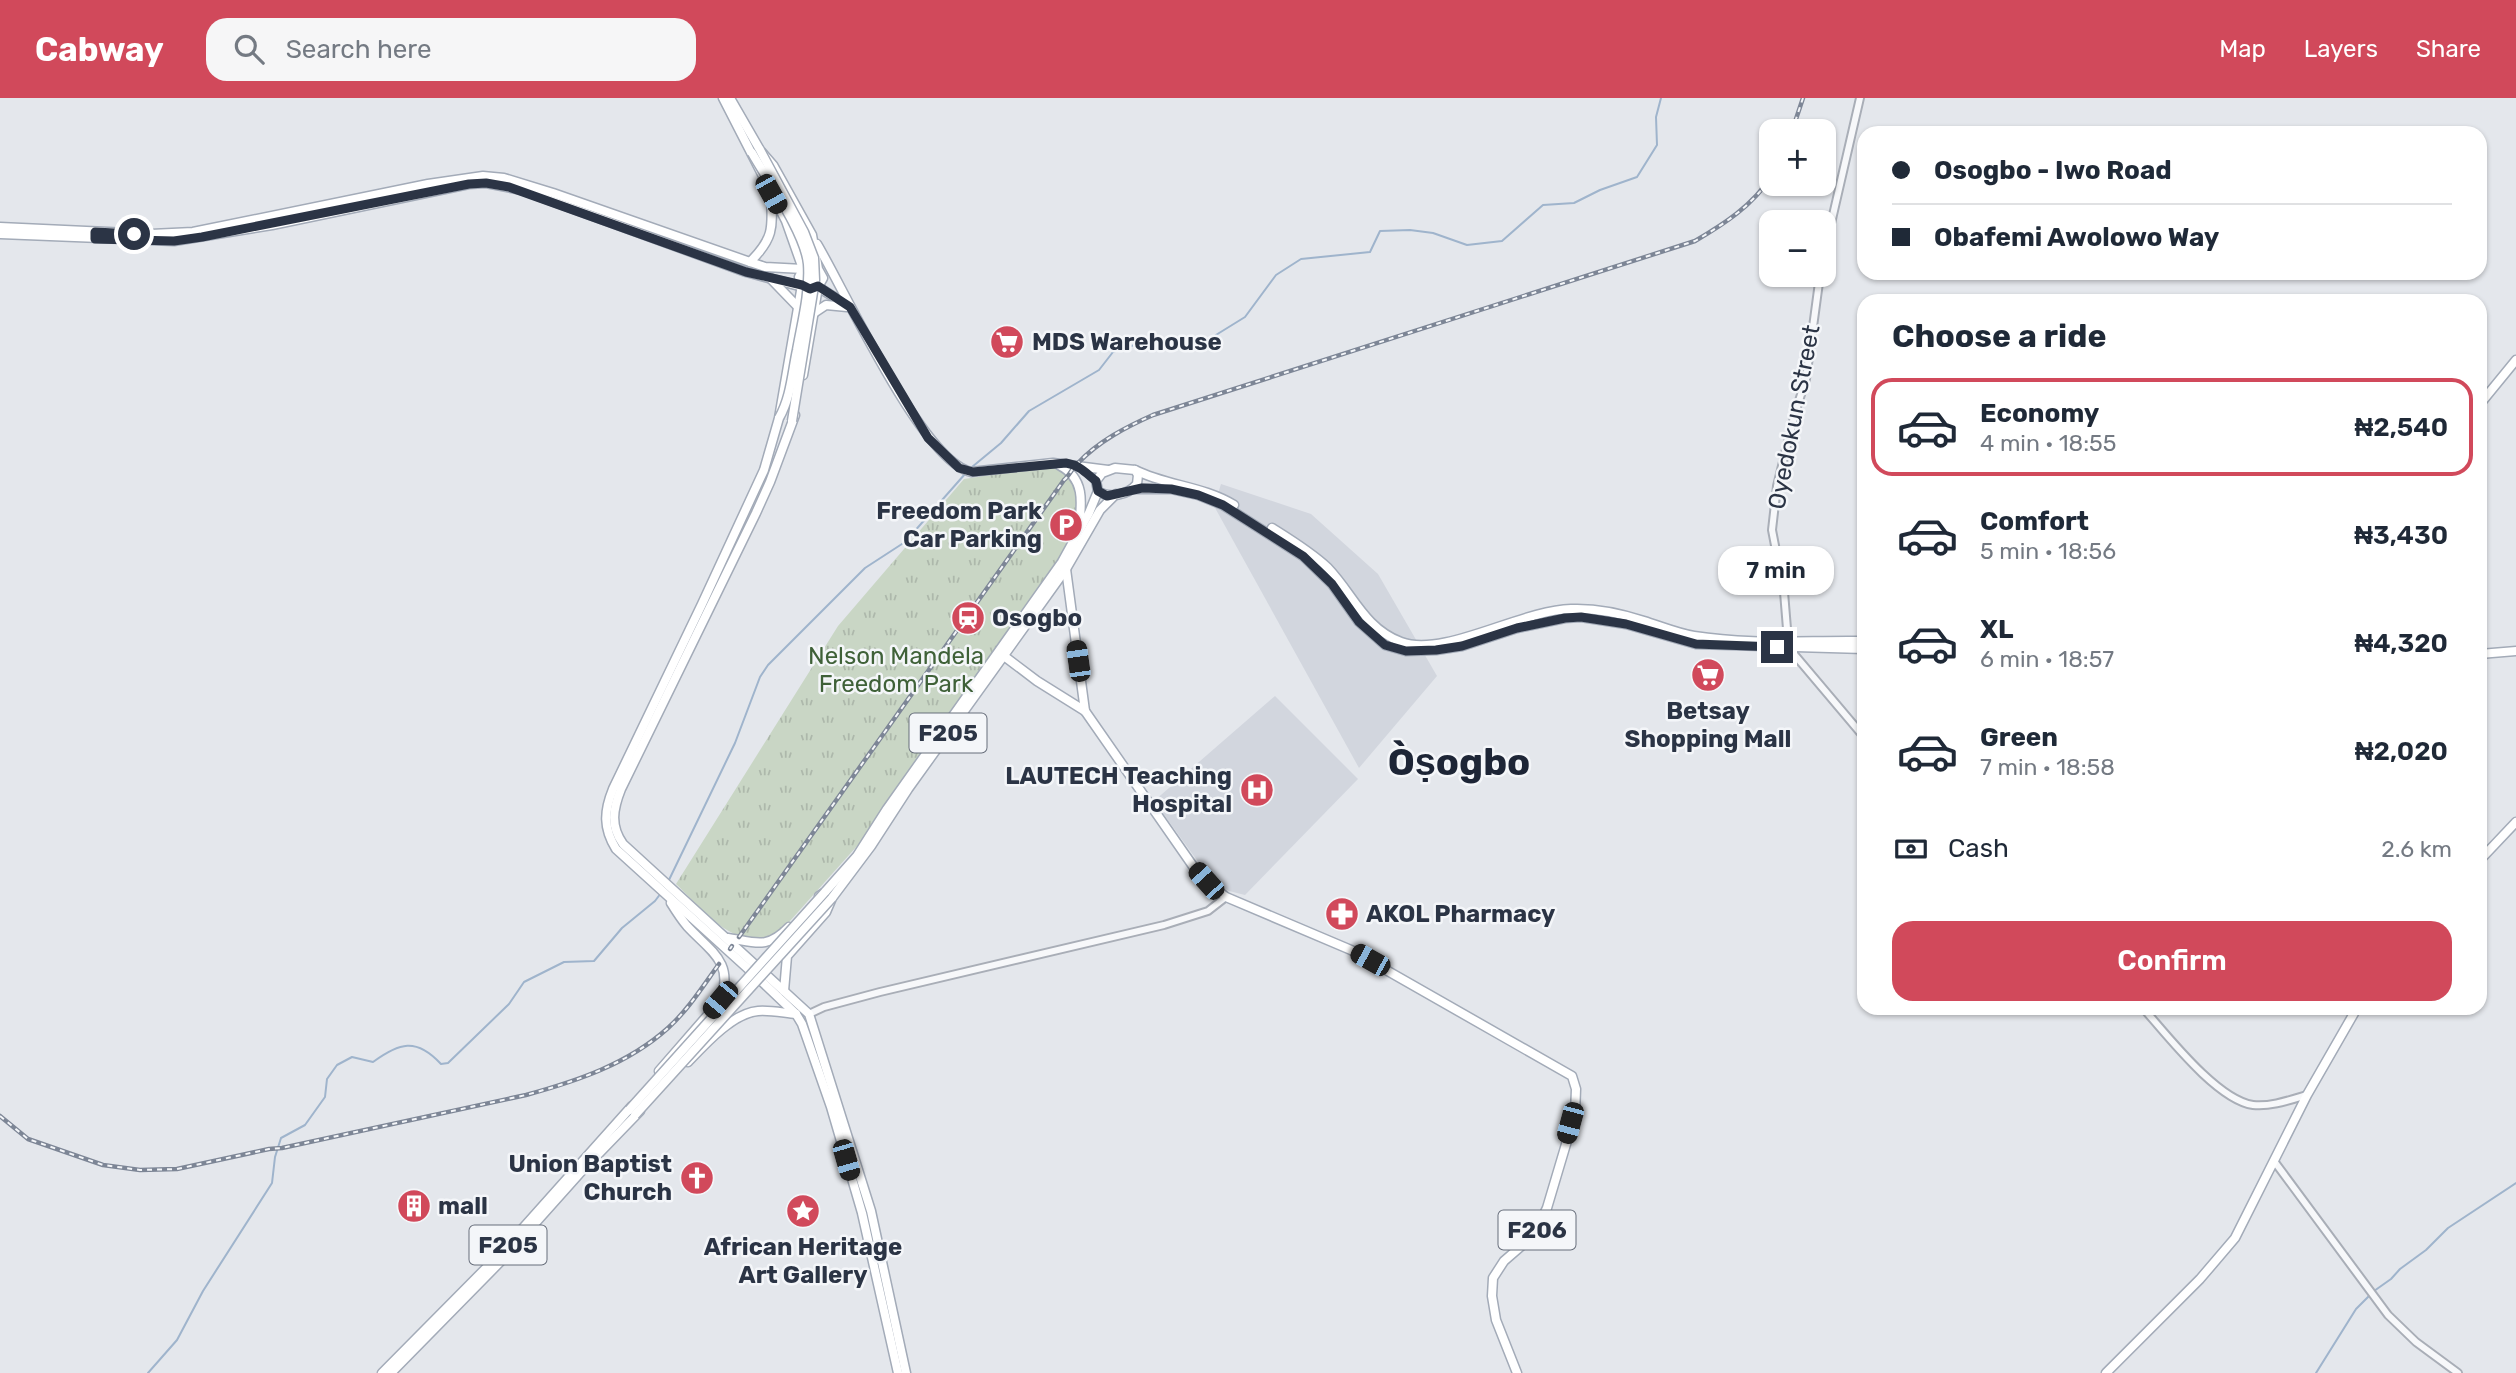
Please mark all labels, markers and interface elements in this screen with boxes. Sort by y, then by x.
search box [206,18,696,81]
text: Cabway [35,30,164,69]
icon: search [230,30,268,68]
text: Search here [286,34,432,65]
text: Map [2219,35,2266,63]
text: Layers [2304,35,2378,63]
text: Share [2416,35,2481,63]
map controls [1759,119,1836,287]
button: + [1759,119,1836,196]
text: Osogbo - Iwo Road [1934,155,2172,186]
car [752,171,791,217]
button: − [1759,210,1836,287]
route start [118,218,150,250]
text: Obafemi Awolowo Way [1934,222,2219,253]
text: Choose a ride [1892,317,2106,355]
street label: Oyedokun Street [1762,322,1826,512]
supermarket icon: MDS Warehouse [988,323,1026,361]
place label: MDS Warehouse [1032,328,1222,356]
icon: car [1896,396,1959,459]
text: Economy [1980,398,2099,429]
text: ₦2,540 [2355,412,2448,443]
text: 4 min · 18:55 [1980,429,2116,457]
place label: Freedom Park Car Parking [876,497,1042,553]
icon: car [1896,504,1959,567]
parking icon: Freedom Park Car Parking [1047,506,1085,544]
text: Comfort [1980,506,2089,537]
text: ₦3,430 [2354,520,2448,551]
text: 5 min · 18:56 [1980,537,2116,565]
callout: 7 min [1719,546,1835,594]
text: 7 min [1746,556,1806,584]
station icon: Osogbo [949,599,987,637]
place label: Osogbo [992,604,1082,632]
icon: car [1896,612,1959,675]
text: XL [1980,614,2013,645]
text: ₦4,320 [2354,628,2448,659]
route end [1761,631,1793,663]
car [1065,639,1092,683]
park label: Nelson Mandela Freedom Park [808,642,984,698]
text: 6 min · 18:57 [1980,645,2114,673]
supermarket icon: Betsay Shopping Mall [1689,656,1727,694]
place label: Betsay Shopping Mall [1625,697,1791,753]
road number: F205 [909,713,986,752]
icon: car [1896,720,1959,783]
text: Green [1980,722,2058,753]
text: ₦2,020 [2355,736,2448,767]
district label: Òṣogbo [1388,739,1530,785]
text: 7 min · 18:58 [1980,753,2115,781]
place label: LAUTECH Teaching Hospital [1005,762,1232,818]
hospital icon: LAUTECH Teaching Hospital [1238,771,1276,809]
icon: cash [1892,830,1930,868]
text: Cash [1948,833,2009,864]
text: 2.6 km [2381,835,2452,863]
car [1185,858,1228,904]
pharmacy icon: AKOL Pharmacy [1323,895,1361,933]
place label: AKOL Pharmacy [1366,900,1555,928]
button: Confirm [1892,921,2452,1001]
car [1347,941,1394,979]
car [699,977,742,1023]
car [1555,1100,1586,1146]
car [831,1137,862,1183]
place label: Union Baptist Church [508,1150,672,1206]
church icon: Union Baptist Church [678,1159,716,1197]
building icon: mall [395,1187,433,1225]
place label: mall [438,1192,488,1220]
place icon: African Heritage Art Gallery [784,1192,822,1230]
road number: F206 [1498,1210,1576,1250]
road number: F205 [470,1226,546,1264]
place label: African Heritage Art Gallery [704,1233,902,1289]

